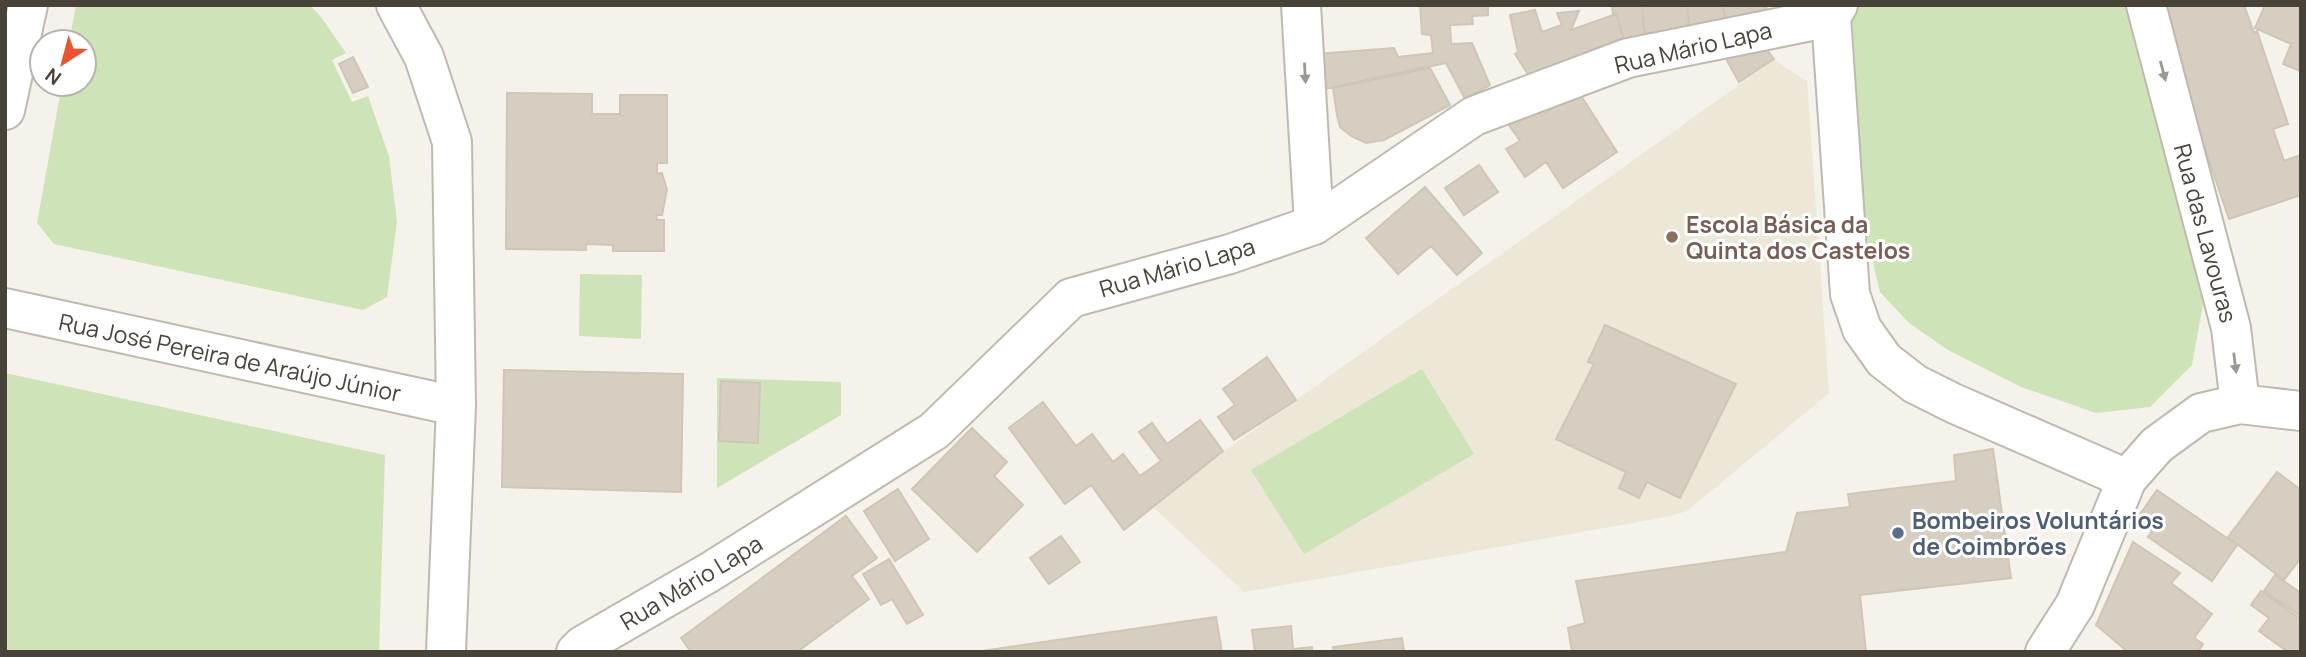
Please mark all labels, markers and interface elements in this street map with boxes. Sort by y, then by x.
street label: Rua Mário Lapa [1611,13,1775,81]
north arrow [28,28,98,98]
one-way arrow [2158,60,2169,82]
text: N [40,62,66,91]
one-way arrow [1300,63,1311,85]
street label: Rua das Lavouras [2167,140,2245,326]
place label: Escola Básica da Quinta dos Castelos [1686,208,1910,266]
marker: Escola Básica da Quinta dos Castelos [1664,229,1680,245]
street label: Rua Mário Lapa [1095,230,1259,304]
street label: Rua José Pereira de Araújo Júnior [56,305,404,409]
one-way arrow [2230,352,2241,374]
place label: Bombeiros Voluntários de Coimbrões [1912,504,2164,562]
marker: Bombeiros Voluntários de Coimbrões [1890,525,1906,541]
street label: Rua Mário Lapa [614,527,768,637]

